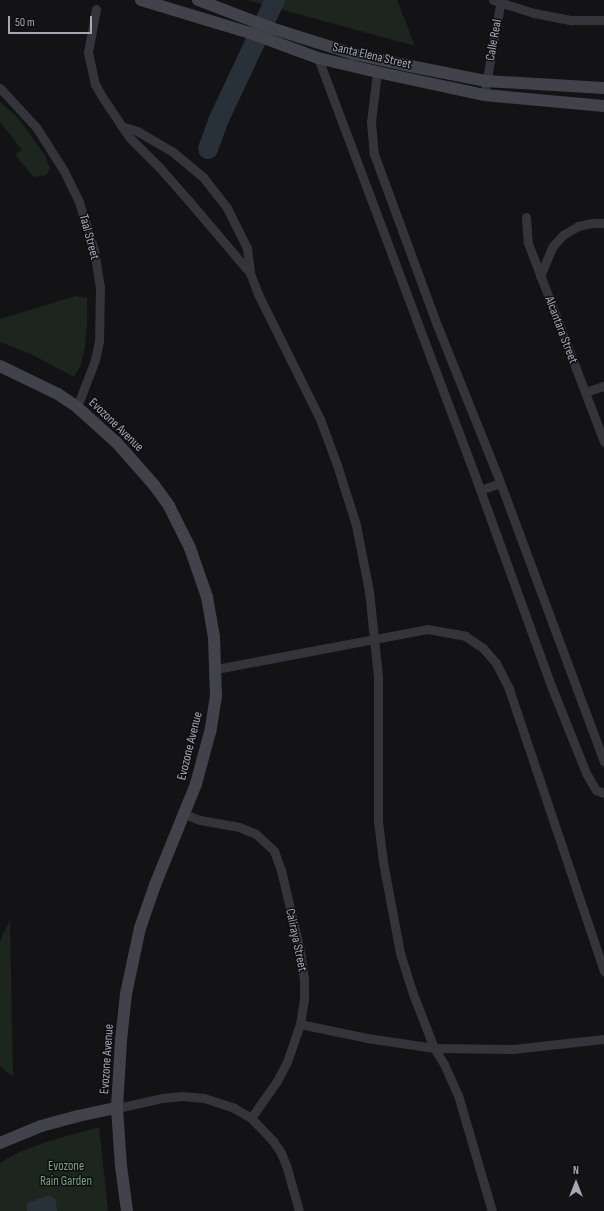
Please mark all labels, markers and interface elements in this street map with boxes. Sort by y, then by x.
scale bar [10,8,94,34]
text: 50 m [15,15,35,30]
street label: Calle Real [483,18,505,62]
street label: Santa Elena Street [331,39,413,73]
street label: Taal Street [75,213,103,261]
street label: Alcantara Street [541,294,581,366]
street label: Evozone Avenue [85,395,147,455]
street label: Evozone Avenue [174,710,206,782]
street label: Caliraya Street [282,907,310,973]
street label: Evozone Avenue [97,1023,117,1095]
park label: Evozone Rain Garden [40,1159,92,1190]
north arrow [556,1163,596,1203]
text: N [573,1164,579,1177]

